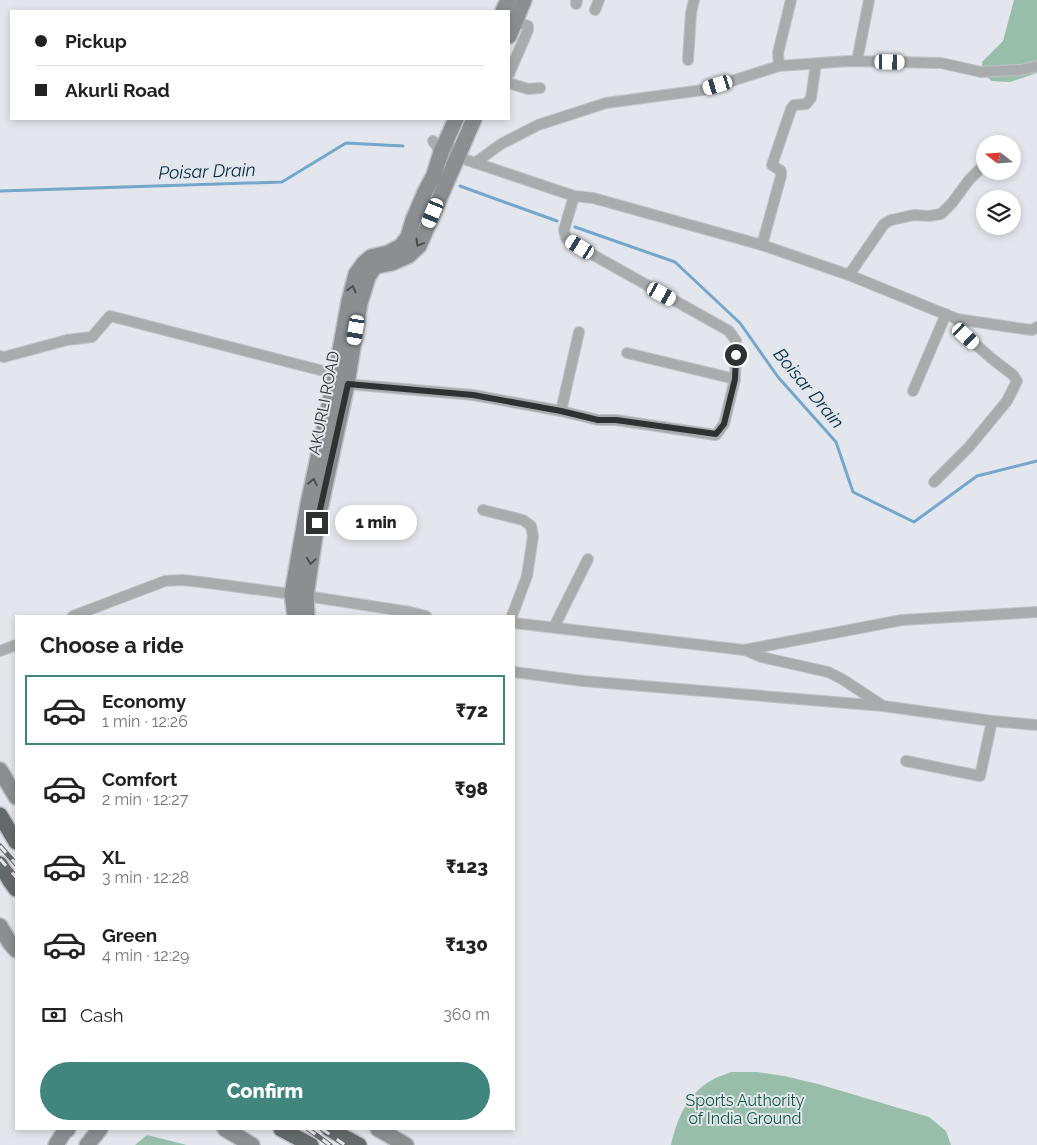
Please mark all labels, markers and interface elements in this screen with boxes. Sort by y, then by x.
text: Pickup [65,30,127,52]
car [874,54,905,70]
car [701,73,734,97]
text: Akurli Road [65,79,170,101]
north arrow [976,135,1021,180]
map controls [976,135,1021,235]
water label: Poisar Drain [158,159,256,183]
button: layers [976,190,1021,235]
car [420,196,445,230]
car [563,233,596,261]
one-way arrow [415,237,425,246]
car [645,280,678,308]
one-way arrow [346,284,357,293]
car [346,314,365,346]
car [949,320,982,352]
route start [725,344,747,366]
water label: Boisar Drain [769,344,849,432]
street label: AKURLI ROAD [305,349,343,457]
one-way arrow [307,478,318,486]
callout: 1 min [334,506,417,540]
route end [306,512,328,534]
text: 1 min [355,513,397,532]
one-way arrow [307,557,317,565]
text: Choose a ride [40,632,184,658]
icon: car [42,688,87,733]
text: Economy [102,690,186,712]
text: ₹72 [455,699,488,721]
text: 1 min · 12:26 [102,712,188,731]
icon: car [42,766,87,811]
text: Comfort [102,768,177,790]
text: ₹98 [455,777,488,799]
text: 2 min · 12:27 [102,790,188,809]
icon: car [42,844,87,889]
text: XL [102,846,125,868]
text: ₹123 [446,855,488,877]
text: 3 min · 12:28 [102,868,189,887]
icon: car [42,922,87,967]
text: Green [102,924,157,946]
text: ₹130 [445,933,488,955]
text: 4 min · 12:29 [102,946,189,965]
icon: cash [40,1001,68,1029]
text: Cash [80,1004,124,1026]
text: 360 m [443,1005,490,1024]
button: Confirm [40,1062,490,1120]
park label: Sports Authority of India Ground [686,1091,805,1128]

